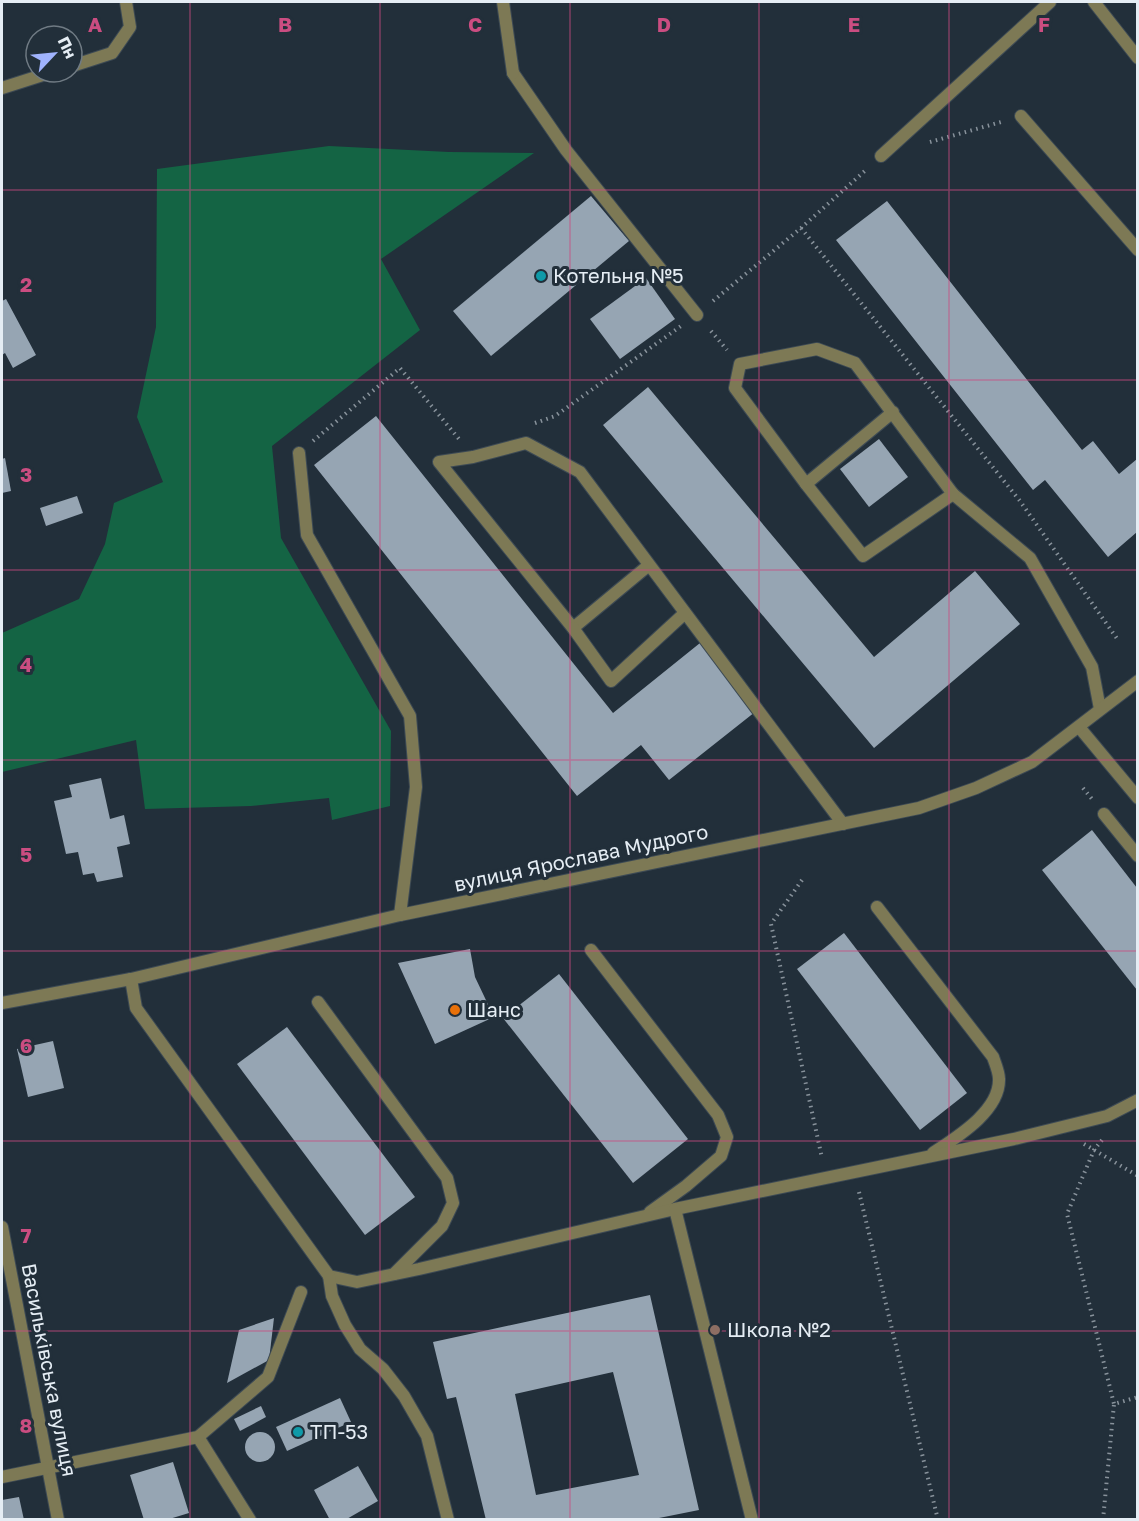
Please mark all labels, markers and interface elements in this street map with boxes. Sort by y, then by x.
text: A [88,12,102,36]
text: B [278,12,292,36]
text: C [468,12,482,36]
text: D [657,12,671,36]
text: E [848,12,860,36]
text: F [1038,12,1050,36]
north arrow [24,24,84,84]
text: Пн [54,33,81,62]
place label: Котельня №5 [553,263,684,287]
marker: Котельня №5 [534,269,548,283]
text: 2 [20,272,32,296]
text: 3 [20,462,32,486]
text: 4 [20,652,32,676]
street label: вулиця Ярослава Мудрого [451,818,710,896]
text: 5 [20,842,32,866]
place label: Шанс [467,997,521,1021]
marker: Шанс [448,1003,462,1017]
text: 6 [20,1033,32,1057]
text: 7 [21,1223,32,1247]
street label: Васильківська вулиця [18,1261,82,1478]
place label: Школа №2 [727,1317,831,1341]
marker: Школа №2 [708,1323,722,1337]
text: 8 [20,1413,32,1437]
place label: ТП-53 [310,1419,368,1443]
marker: ТП-53 [291,1425,305,1439]

